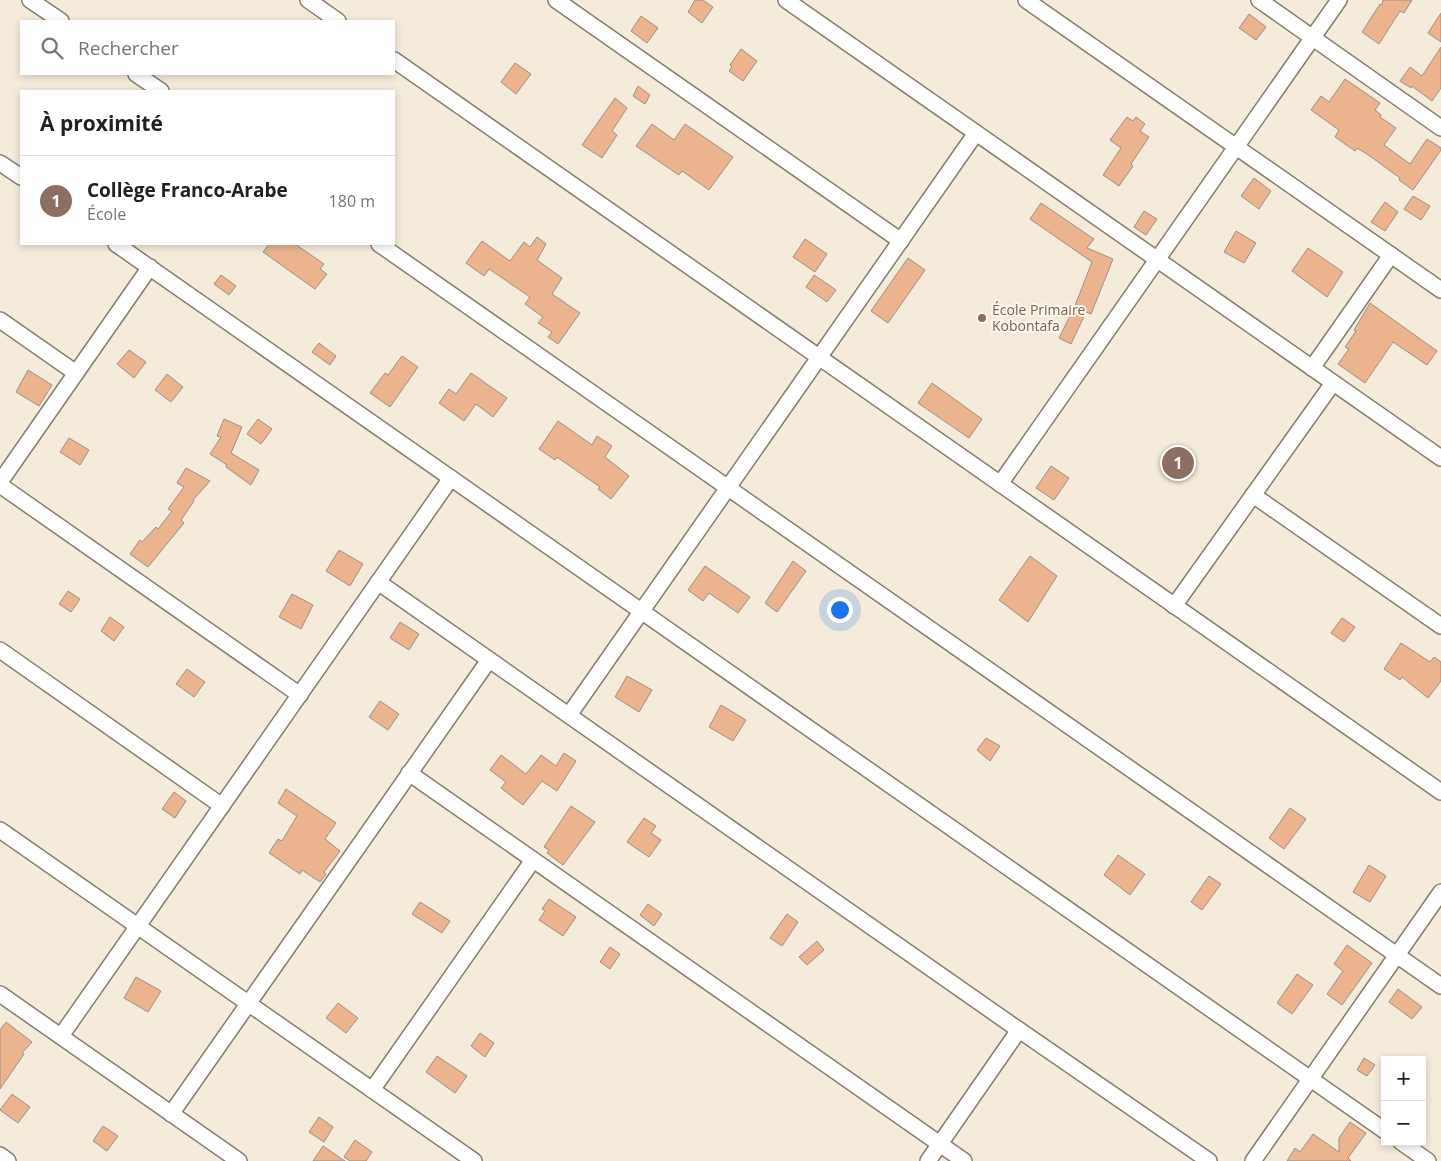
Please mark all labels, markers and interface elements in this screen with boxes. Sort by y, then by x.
search box [20,20,395,75]
icon: search [38,34,66,62]
text: Rechercher [78,35,179,61]
text: À proximité [40,109,163,137]
text: Collège Franco-Arabe [87,177,288,203]
text: 1 [51,190,61,212]
text: 180 m [329,190,375,212]
text: École [87,203,126,225]
place label: École Primaire Kobontafa [992,300,1086,335]
marker: École Primaire Kobontafa [976,312,988,324]
pin: 1 [1162,444,1194,482]
your location [827,597,853,623]
map controls [1381,1056,1426,1146]
button: + [1381,1056,1426,1101]
button: − [1381,1101,1426,1146]

